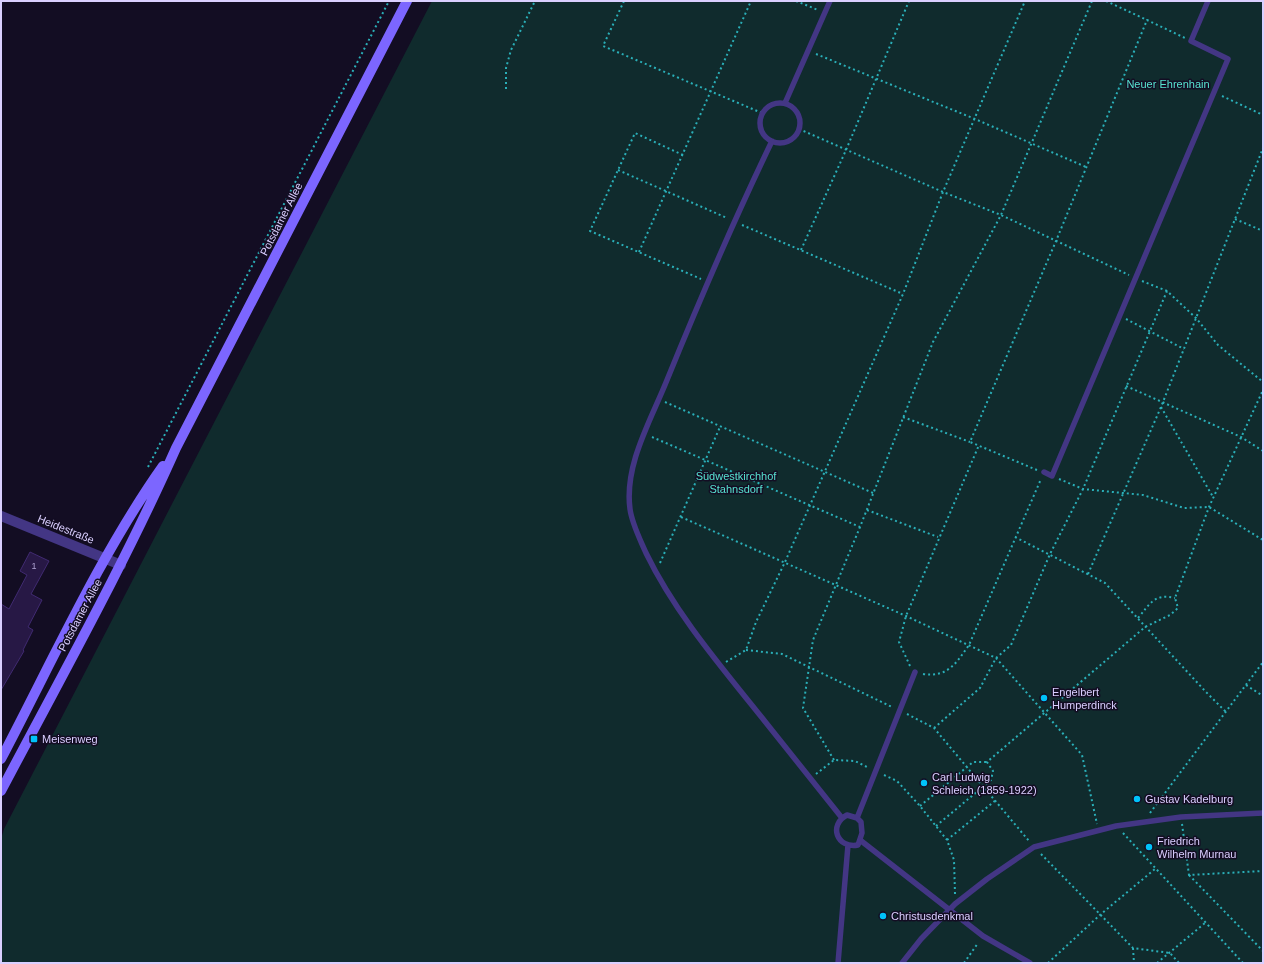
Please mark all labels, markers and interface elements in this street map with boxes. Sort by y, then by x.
park label: Neuer Ehrenhain [1126,78,1210,90]
street label: Potsdamer Allee [257,181,305,257]
park label: Südwestkirchhof Stahnsdorf [696,470,777,495]
street label: Heidestraße [36,512,96,546]
house number: 1 [31,561,37,571]
street label: Potsdamer Allee [56,577,104,653]
place label: Engelbert Humperdinck [1052,686,1117,711]
marker: Engelbert Humperdinck [1039,693,1049,703]
place label: Meisenweg [42,733,98,745]
marker: Meisenweg [29,734,39,744]
place label: Carl Ludwig Schleich (1859-1922) [932,771,1037,796]
marker: Carl Ludwig Schleich (1859-1922) [919,778,929,788]
place label: Gustav Kadelburg [1145,793,1233,805]
marker: Gustav Kadelburg [1132,794,1142,804]
place label: Friedrich Wilhelm Murnau [1157,835,1236,860]
marker: Friedrich Wilhelm Murnau [1144,842,1154,852]
place label: Christusdenkmal [891,910,973,922]
marker: Christusdenkmal [878,911,888,921]

